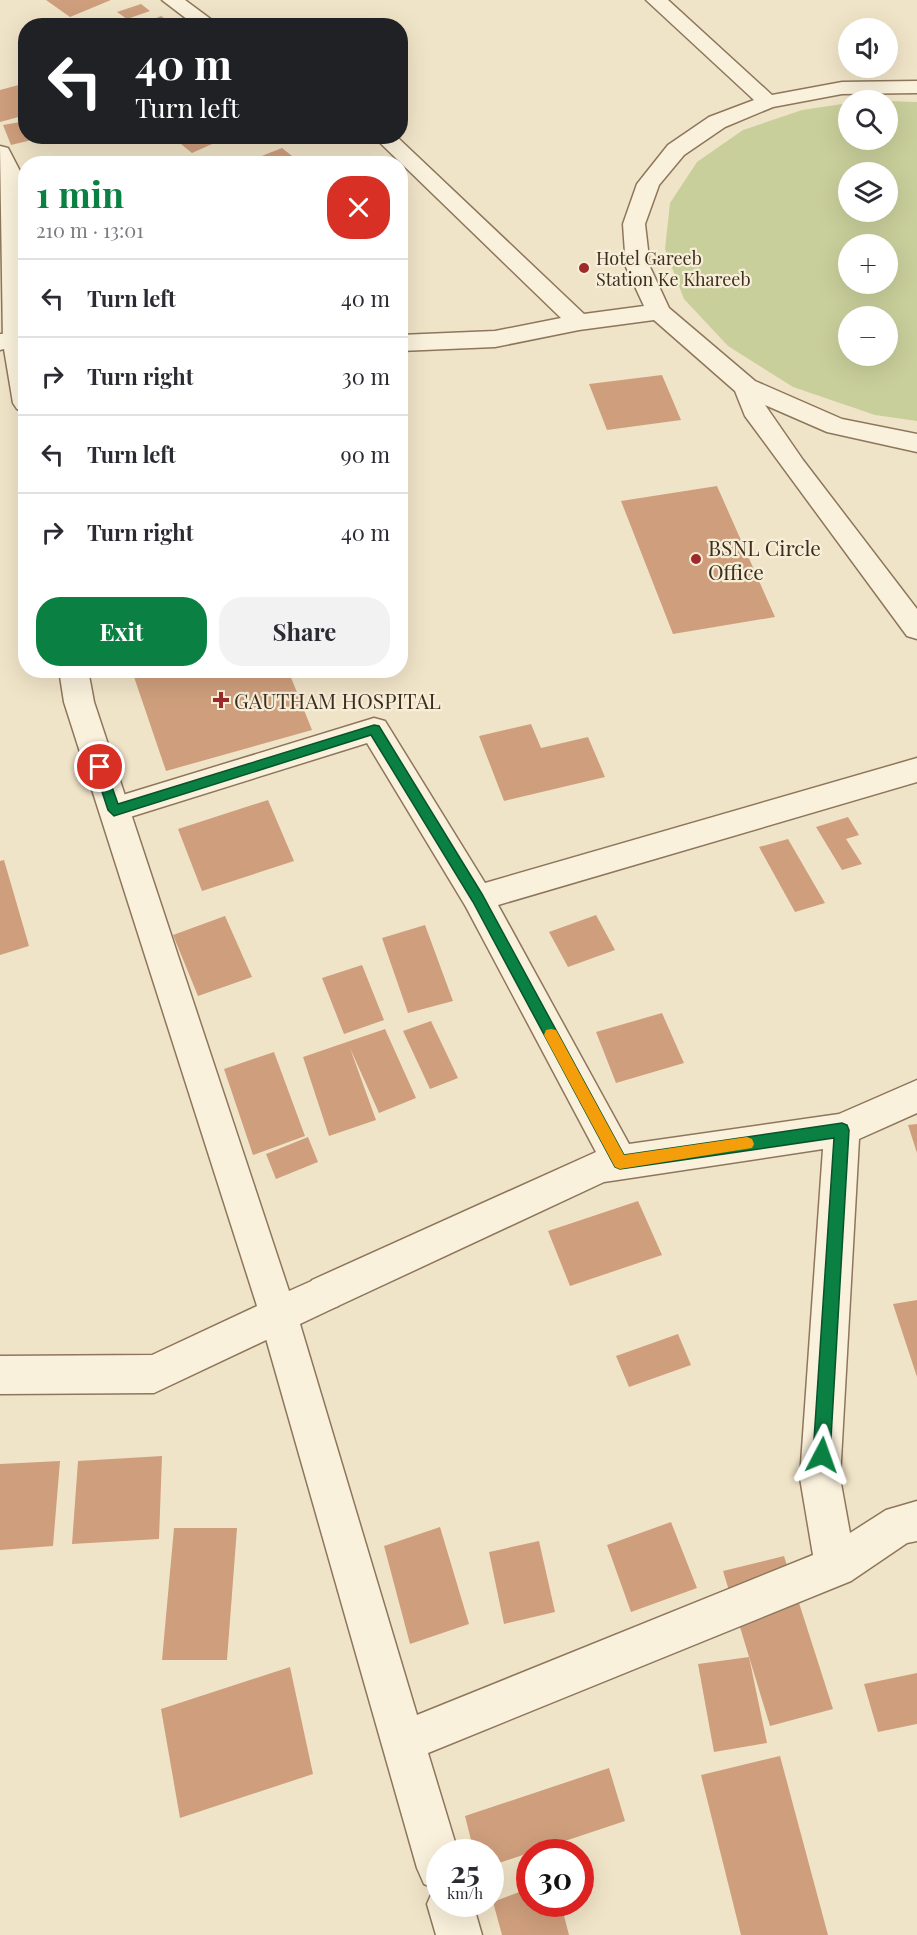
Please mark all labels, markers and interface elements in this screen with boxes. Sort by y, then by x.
map controls [838,18,898,366]
button: sound [838,18,898,78]
text: 40 m [135,35,232,91]
icon: left [36,42,114,120]
text: Turn left [135,89,239,125]
button: search [838,90,898,150]
button: layers [838,162,898,222]
text: 1 min [36,169,124,217]
button: close [327,176,390,239]
text: 210 m · 13:01 [36,216,144,243]
button: + [838,234,898,294]
place label: Hotel Gareeb Station Ke Khareeb [596,246,751,291]
marker: Hotel Gareeb Station Ke Khareeb [577,261,591,275]
icon: left [36,282,69,315]
text: Turn left [87,283,176,313]
text: 40 m [341,283,390,313]
button: − [838,306,898,366]
icon: right [36,360,69,393]
text: Turn right [87,361,193,391]
text: 30 m [342,361,390,391]
icon: left [36,438,69,471]
text: Turn left [87,439,176,469]
text: 90 m [341,439,390,469]
icon: right [36,516,69,549]
text: Turn right [87,517,193,547]
text: 40 m [341,517,390,547]
place label: BSNL Circle Office [708,533,821,585]
marker: BSNL Circle Office [689,552,703,566]
button: Exit [36,597,207,666]
button: Share [219,597,390,666]
place label: GAUTHAM HOSPITAL [234,686,441,714]
marker: GAUTHAM HOSPITAL [212,691,230,709]
pin [74,741,125,792]
icon: arrive [83,750,116,783]
position arrow [790,1423,854,1487]
speed limit sign: 30 [516,1839,594,1917]
text: 25 [450,1851,480,1891]
text: km/h [447,1883,483,1903]

